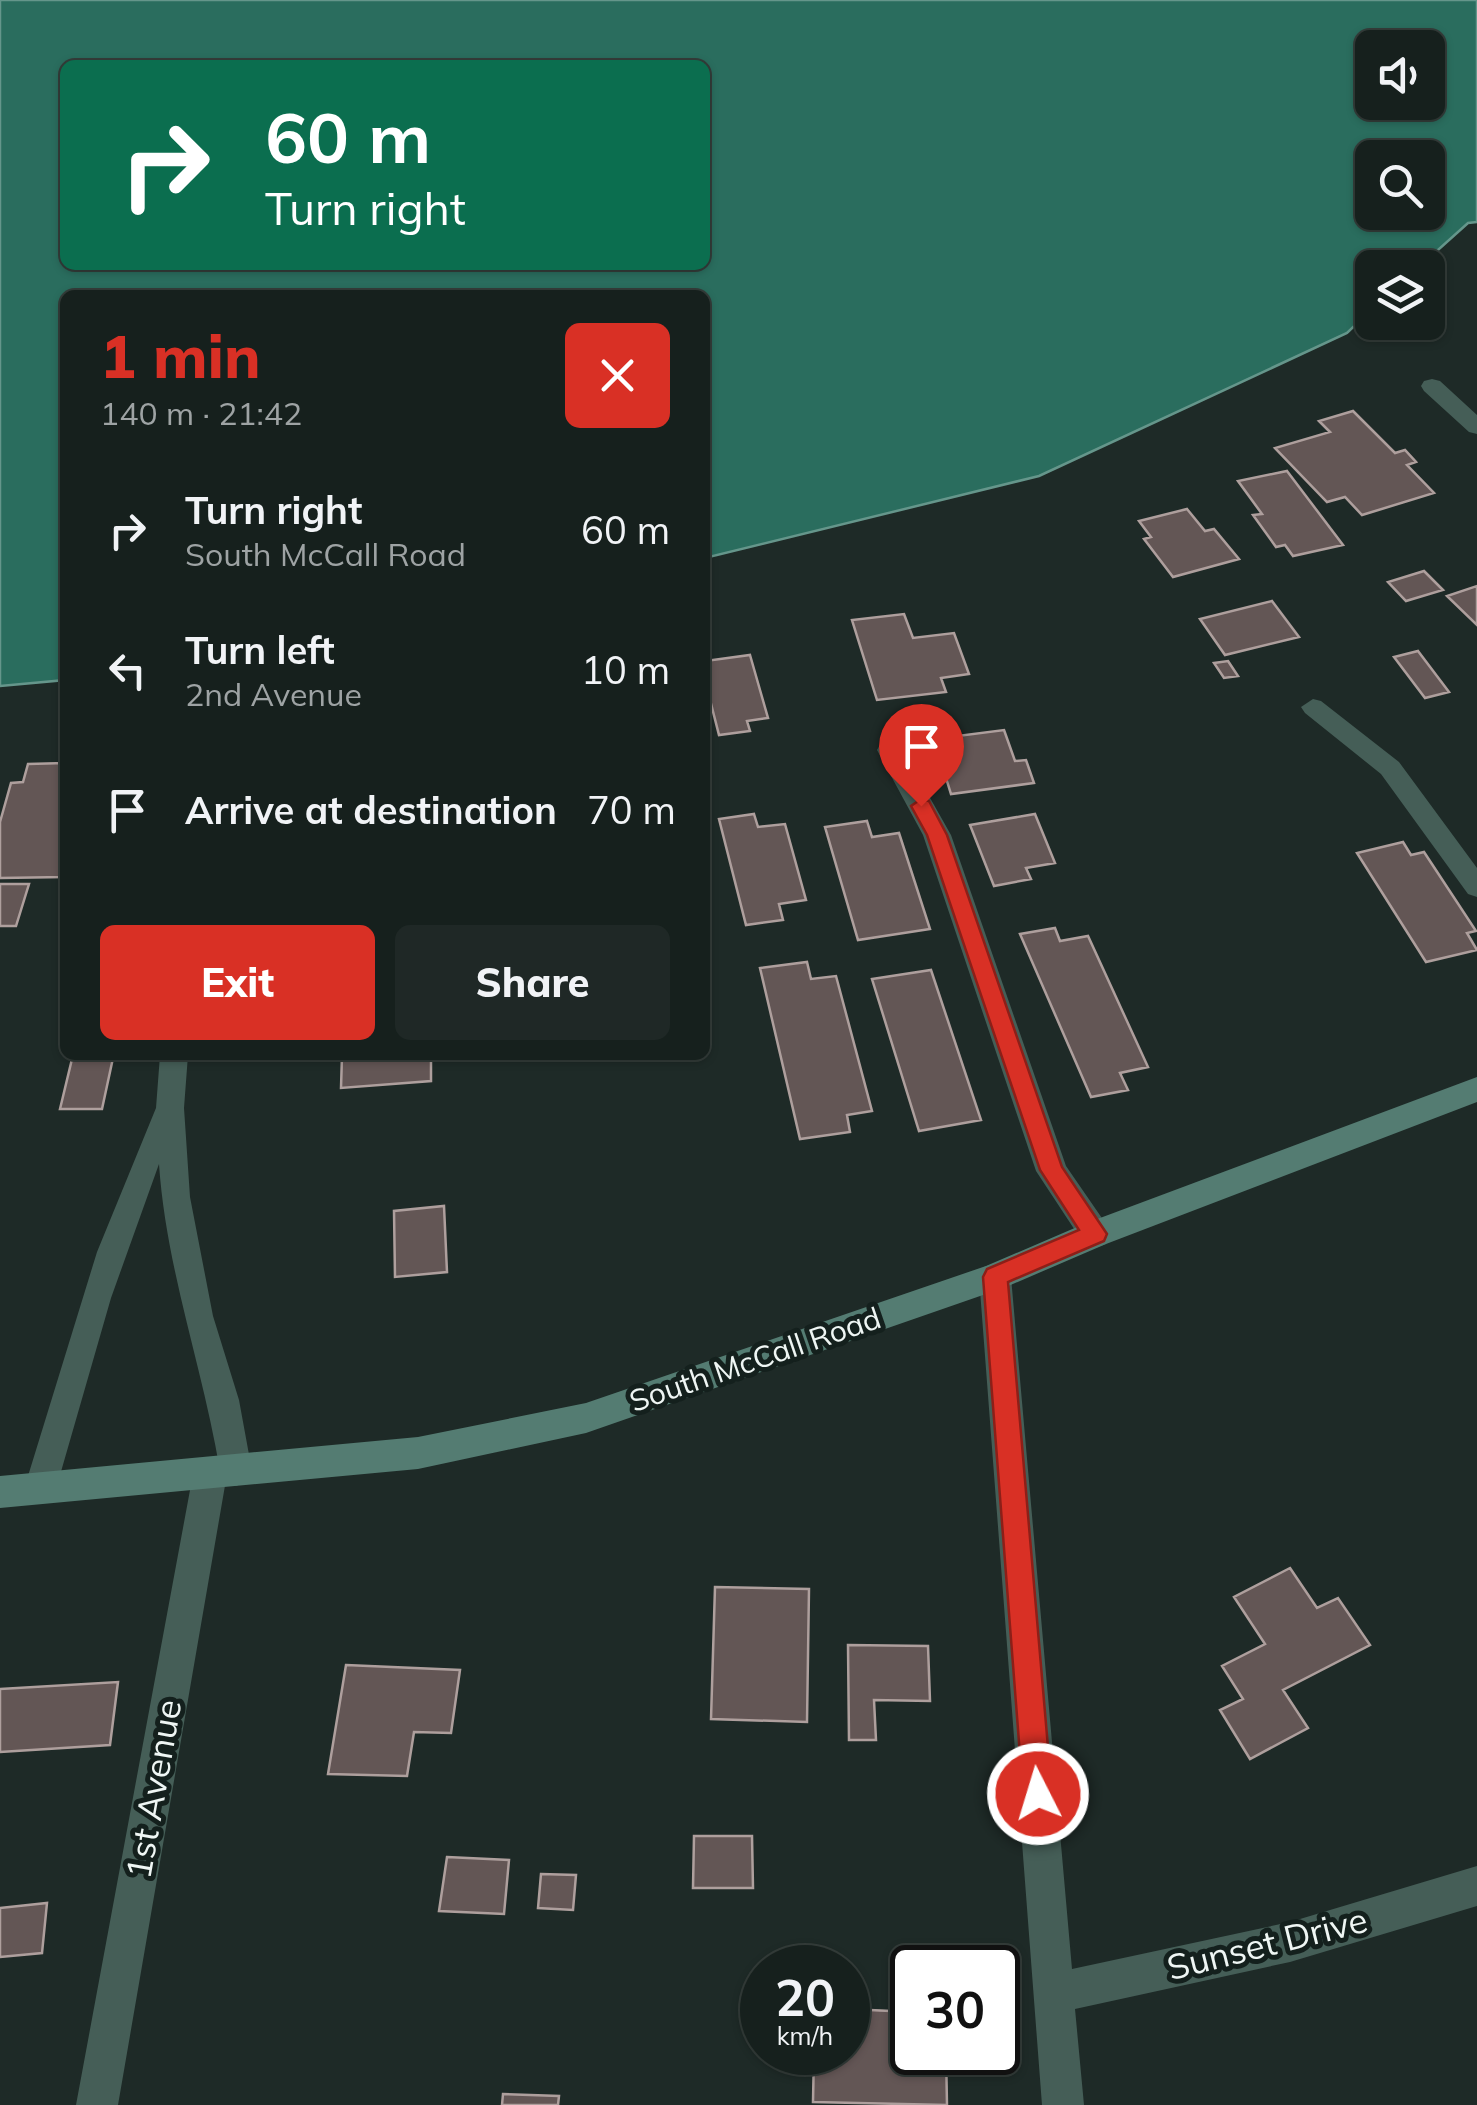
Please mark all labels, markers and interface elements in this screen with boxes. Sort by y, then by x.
map controls [1355,30,1445,340]
button: sound [1355,30,1445,120]
text: 60 m [265,93,431,181]
icon: right [100,100,230,230]
button: search [1355,140,1445,230]
text: Turn right [265,180,466,236]
button: layers [1355,250,1445,340]
text: 1 min [100,318,261,393]
button: close [565,323,670,428]
text: 140 m · 21:42 [100,393,302,433]
text: Turn right [185,486,362,534]
icon: right [100,503,155,558]
text: 60 m [581,506,670,554]
text: South McCall Road [185,534,466,574]
text: Turn left [185,626,335,674]
icon: left [100,643,155,698]
text: 10 m [581,646,670,694]
text: 2nd Avenue [185,674,362,714]
pin [879,704,964,807]
icon: arrive [894,719,949,774]
icon: arrive [100,783,155,838]
text: Arrive at destination [185,786,557,834]
text: 70 m [587,786,676,834]
button: Exit [100,925,375,1040]
button: Share [395,925,670,1040]
street label: South McCall Road [624,1298,886,1420]
street label: 1st Avenue [116,1696,190,1882]
position arrow [986,1742,1090,1846]
street label: Sunset Drive [1162,1897,1372,1989]
speed limit sign: 30 [890,1945,1020,2075]
text: 20 [775,1966,835,2029]
text: km/h [777,2020,833,2051]

